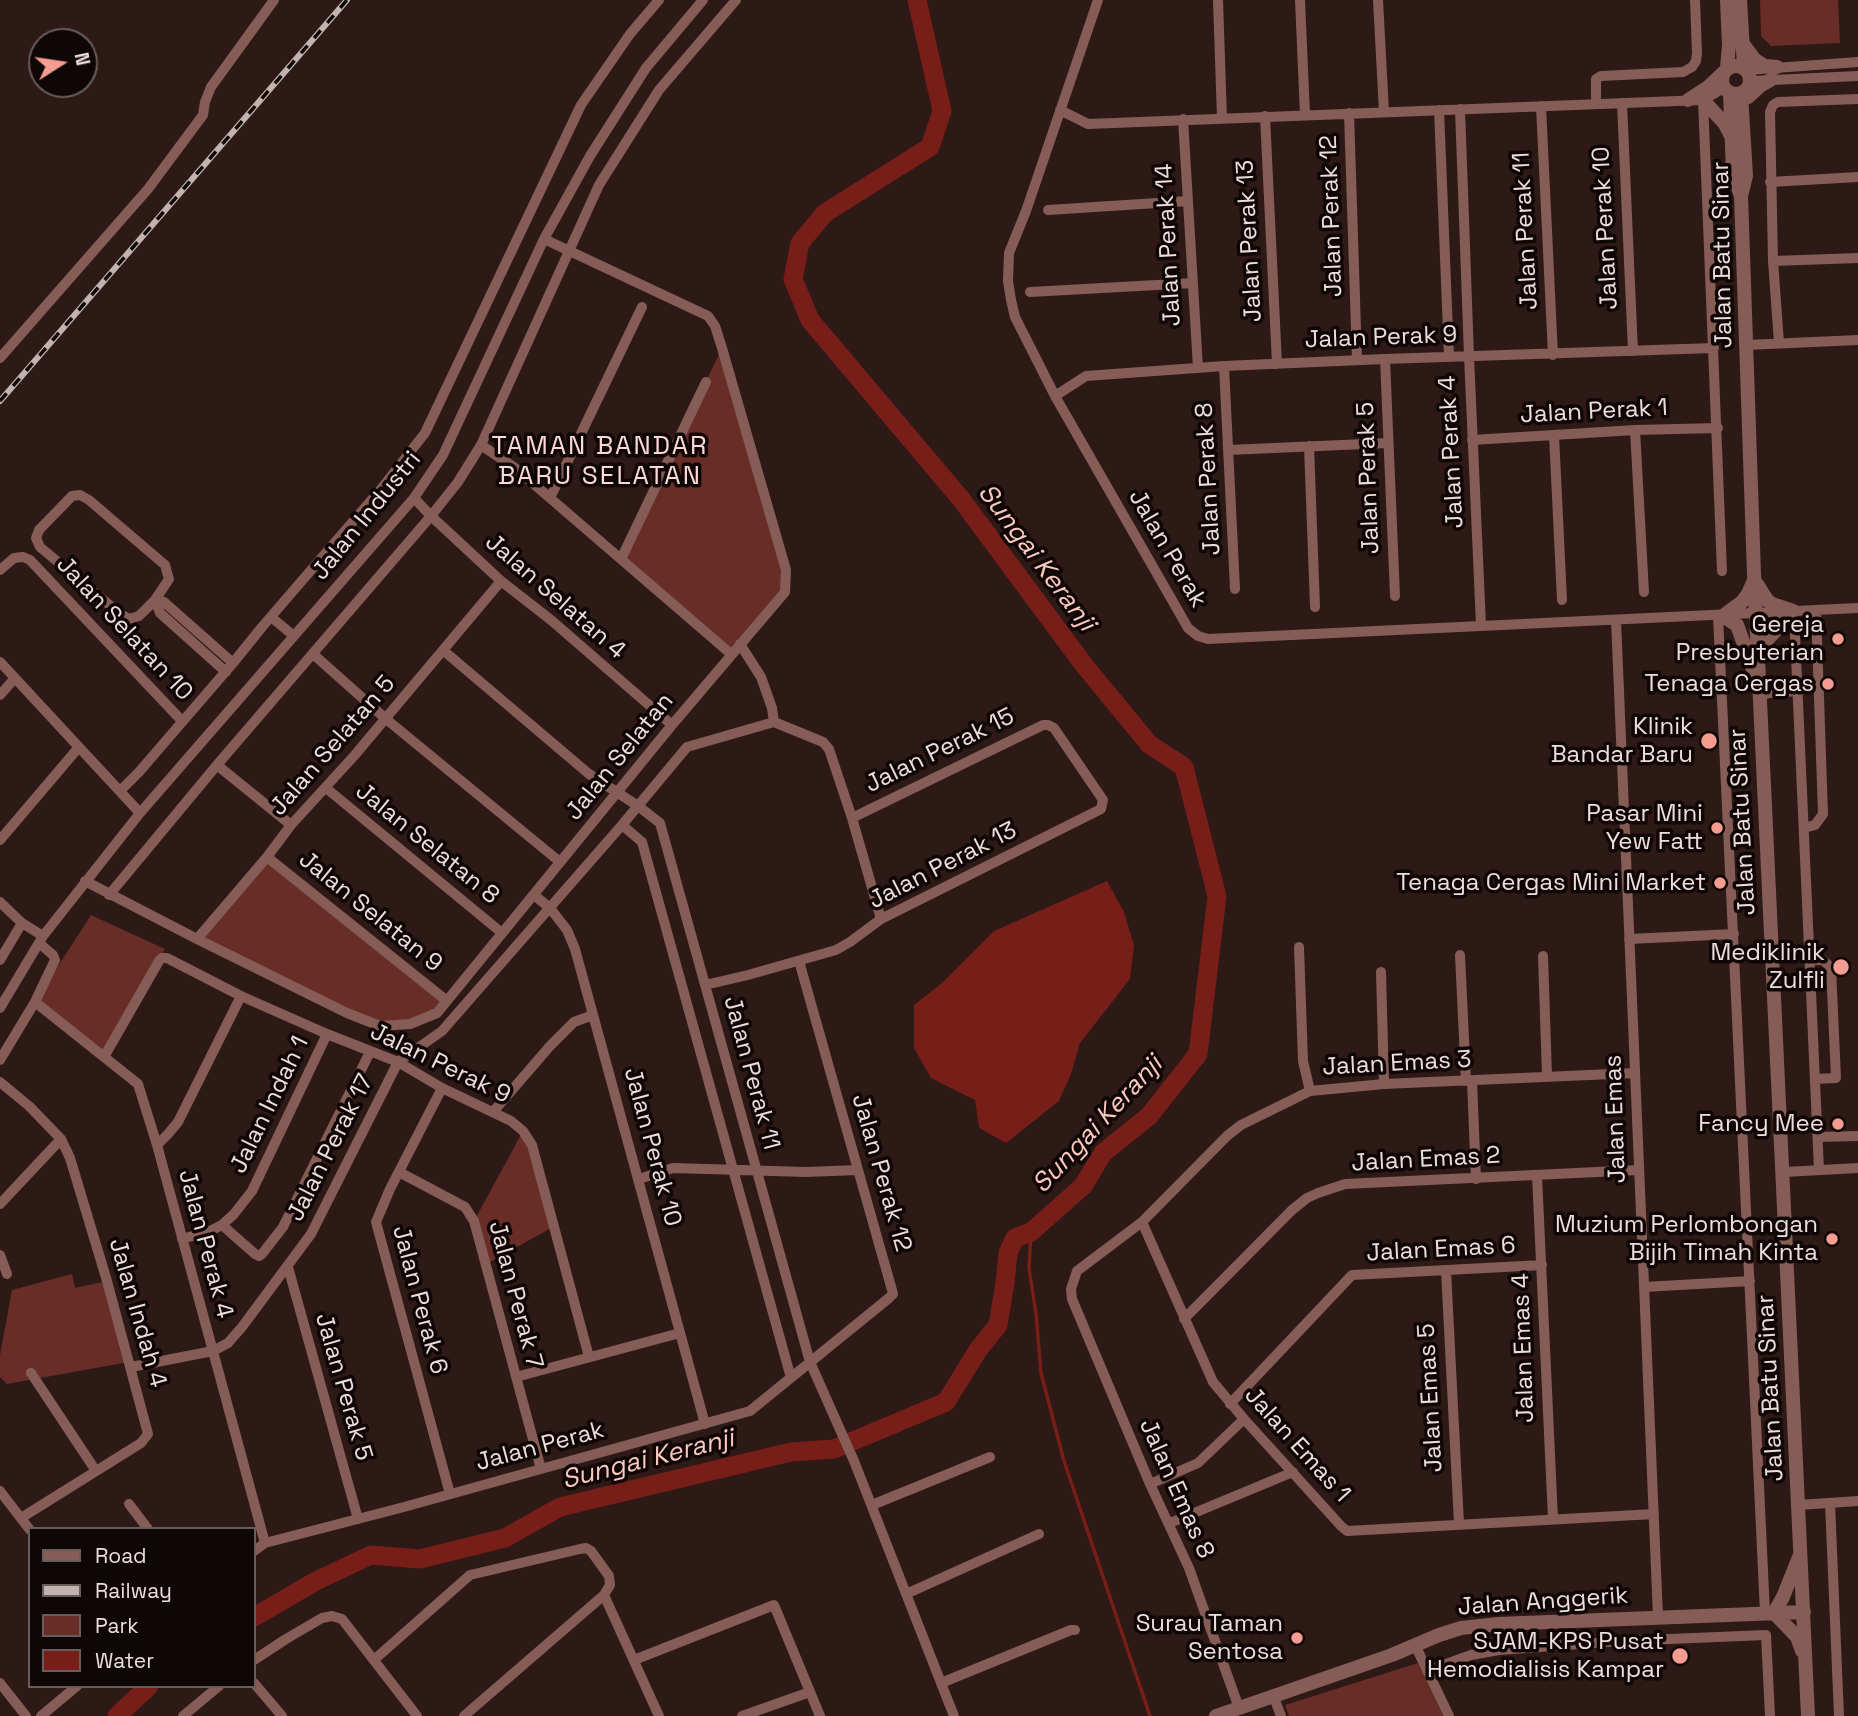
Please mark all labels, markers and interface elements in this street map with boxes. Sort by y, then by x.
north arrow [28,28,98,98]
text: N [69,50,96,68]
street label: Jalan Perak 12 [1315,134,1349,298]
street label: Jalan Perak 10 [1587,146,1625,310]
street label: Jalan Perak 11 [1507,151,1545,311]
street label: Jalan Perak 13 [1231,159,1269,323]
street label: Jalan Batu Sinar [1707,161,1739,349]
street label: Jalan Perak 14 [1150,163,1188,327]
street label: Jalan Perak 9 [1304,321,1458,355]
street label: Jalan Perak 4 [1434,375,1470,529]
street label: Jalan Perak 1 [1519,394,1669,430]
street label: Jalan Perak 5 [1352,401,1386,555]
street label: Jalan Perak 8 [1191,402,1227,556]
district label: TAMAN BANDAR BARU SELATAN [493,431,707,492]
street label: Jalan Industri [306,446,428,586]
water label: Sungai Keranji [971,478,1101,638]
street label: Jalan Perak [1122,485,1212,613]
street label: Jalan Selatan 4 [479,528,631,666]
street label: Jalan Selatan 10 [50,551,198,707]
place label: Gereja Presbyterian [1676,611,1824,667]
marker: Gereja Presbyterian [1830,631,1846,647]
street label: Jalan Selatan 5 [264,670,402,822]
place label: Tenaga Cergas [1645,670,1814,698]
marker: Tenaga Cergas [1820,676,1836,692]
street label: Jalan Selatan [560,688,680,826]
street label: Jalan Perak 15 [861,703,1019,799]
place label: Klinik Bandar Baru [1551,713,1693,769]
street label: Jalan Batu Sinar [1724,728,1762,916]
marker: Klinik Bandar Baru [1699,731,1719,751]
street label: Jalan Selatan 8 [349,777,505,911]
place label: Pasar Mini Yew Fatt [1586,800,1703,856]
street label: Jalan Perak 13 [864,816,1022,916]
marker: Pasar Mini Yew Fatt [1709,820,1725,836]
street label: Jalan Selatan 9 [292,845,448,979]
place label: Tenaga Cergas Mini Market [1396,869,1706,897]
marker: Tenaga Cergas Mini Market [1712,875,1728,891]
place label: Mediklinik Zulfli [1711,939,1825,995]
marker: Mediklinik Zulfli [1831,957,1851,977]
street label: Jalan Perak 11 [717,993,785,1153]
street label: Jalan Perak 9 [365,1018,515,1110]
street label: Jalan Indah 1 [224,1032,316,1178]
street label: Jalan Emas 3 [1322,1046,1472,1082]
water label: Sungai Keranji [1026,1050,1170,1200]
street label: Jalan Emas [1599,1054,1633,1184]
street label: Jalan Perak 10 [617,1064,687,1230]
street label: Jalan Perak 17 [282,1070,380,1226]
street label: Jalan Perak 12 [845,1091,917,1255]
place label: Fancy Mee [1698,1110,1824,1138]
marker: Fancy Mee [1830,1116,1846,1132]
street label: Jalan Emas 2 [1351,1142,1501,1178]
street label: Jalan Perak 4 [171,1166,239,1322]
place label: Muzium Perlombongan Bijih Timah Kinta [1555,1211,1818,1267]
street label: Jalan Perak 7 [482,1218,548,1372]
street label: Jalan Perak 6 [385,1223,453,1377]
marker: Muzium Perlombongan Bijih Timah Kinta [1824,1231,1840,1247]
street label: Jalan Emas 6 [1366,1232,1516,1268]
street label: Jalan Indah 4 [102,1235,172,1391]
street label: Jalan Emas 4 [1507,1273,1541,1423]
street label: Jalan Batu Sinar [1752,1294,1790,1482]
street label: Jalan Perak 5 [308,1310,378,1464]
street label: Jalan Emas 5 [1413,1323,1449,1473]
street label: Jalan Emas 1 [1238,1382,1356,1508]
street label: Jalan Emas 8 [1132,1415,1220,1563]
street label: Jalan Perak [473,1416,607,1478]
water label: Sungai Keranji [559,1424,737,1496]
legend [28,1527,256,1688]
text: Road [95,1542,147,1569]
text: Railway [95,1577,172,1604]
street label: Jalan Anggerik [1457,1582,1629,1622]
place label: Surau Taman Sentosa [1136,1610,1283,1666]
text: Park [95,1612,139,1639]
place label: SJAM-KPS Pusat Hemodialisis Kampar [1427,1628,1664,1684]
marker: Surau Taman Sentosa [1289,1630,1305,1646]
marker: SJAM-KPS Pusat Hemodialisis Kampar [1670,1646,1690,1666]
text: Water [95,1647,154,1674]

